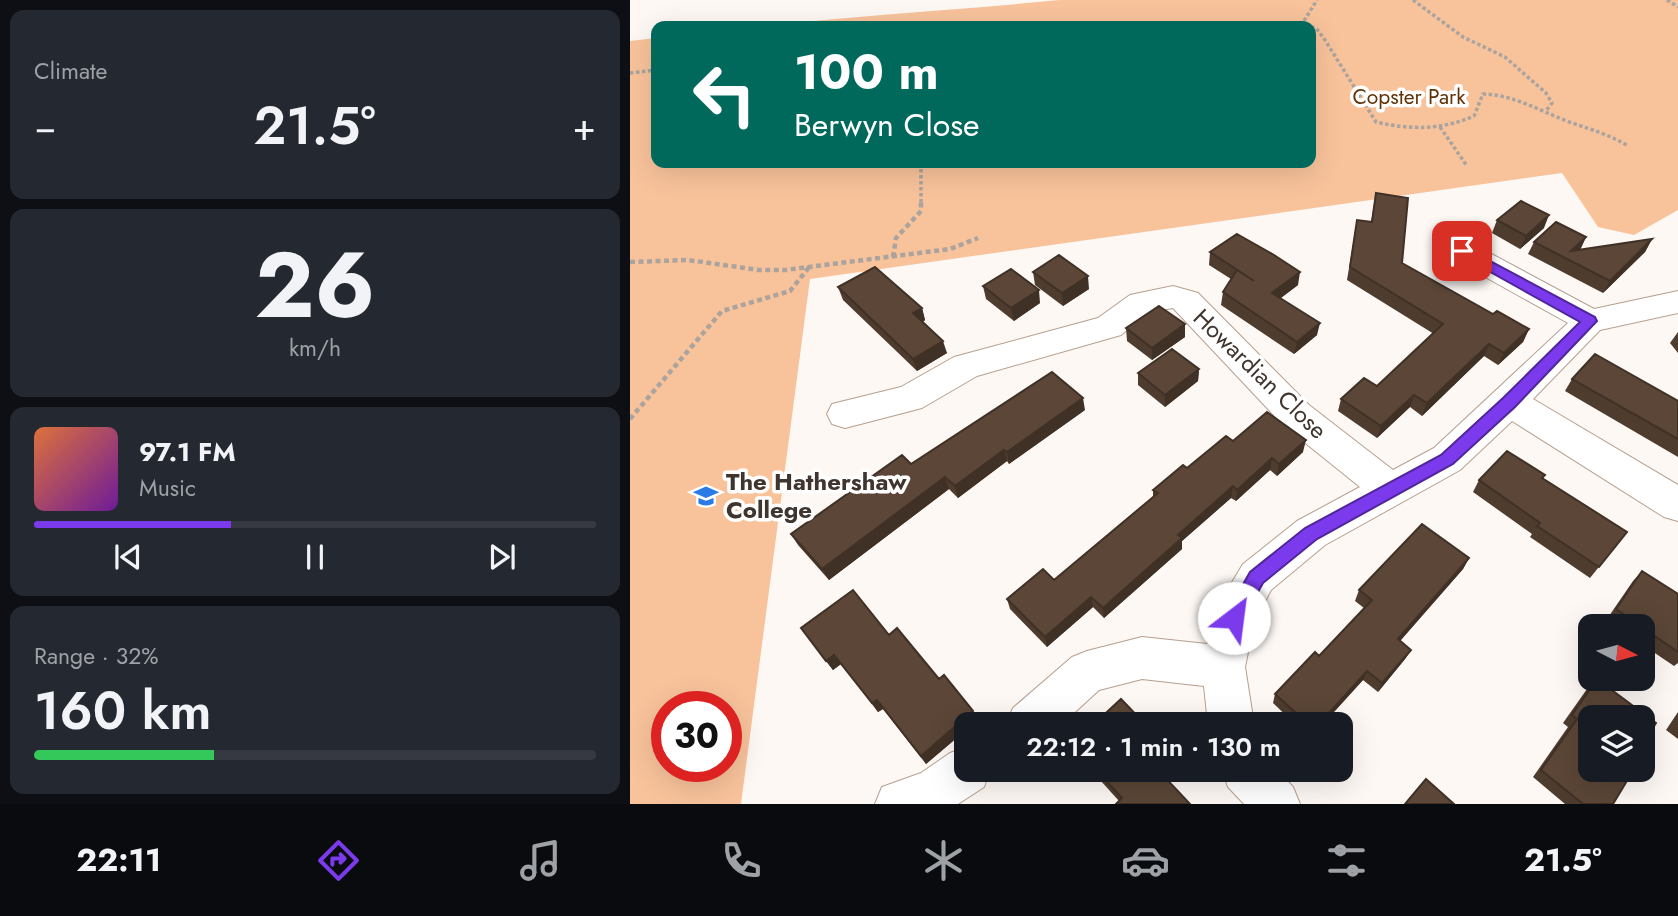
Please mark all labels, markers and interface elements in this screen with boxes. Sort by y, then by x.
text: 100 m [794,37,939,107]
icon: left [679,49,770,140]
text: Climate [34,54,107,88]
park label: Copster Park [1352,82,1466,112]
text: 21.5° [254,88,376,164]
text: − [34,99,56,154]
text: + [573,99,596,154]
text: Berwyn Close [794,102,980,148]
text: 26 [255,220,375,351]
pin [1432,221,1492,281]
icon: arrive [1443,232,1481,270]
street label: Howardian Close [1185,300,1335,447]
text: km/h [289,331,341,365]
text: 97.1 FM [139,433,236,471]
place label: The Hathershaw College [726,464,907,527]
text: Music [139,471,196,505]
school or university icon: The Hathershaw College [692,482,720,510]
icon: previous [109,538,147,576]
icon: pause [296,538,334,576]
icon: next [483,538,521,576]
position arrow [1197,581,1271,655]
north arrow [1578,614,1656,691]
map controls [1578,614,1655,782]
text: Range · 32% [34,639,159,673]
text: 160 km [34,673,212,749]
speed limit sign: 30 [651,691,742,782]
button: layers [1578,705,1655,782]
text: 22:12 · 1 min · 130 m [1026,728,1281,766]
icon: directions [314,836,363,885]
icon: music [516,836,565,885]
icon: phone [717,836,766,885]
icon: climate [919,836,968,885]
icon: car [1121,836,1170,885]
icon: filters [1322,836,1371,885]
text: 22:11 [76,837,161,883]
text: 21.5° [1524,837,1602,883]

